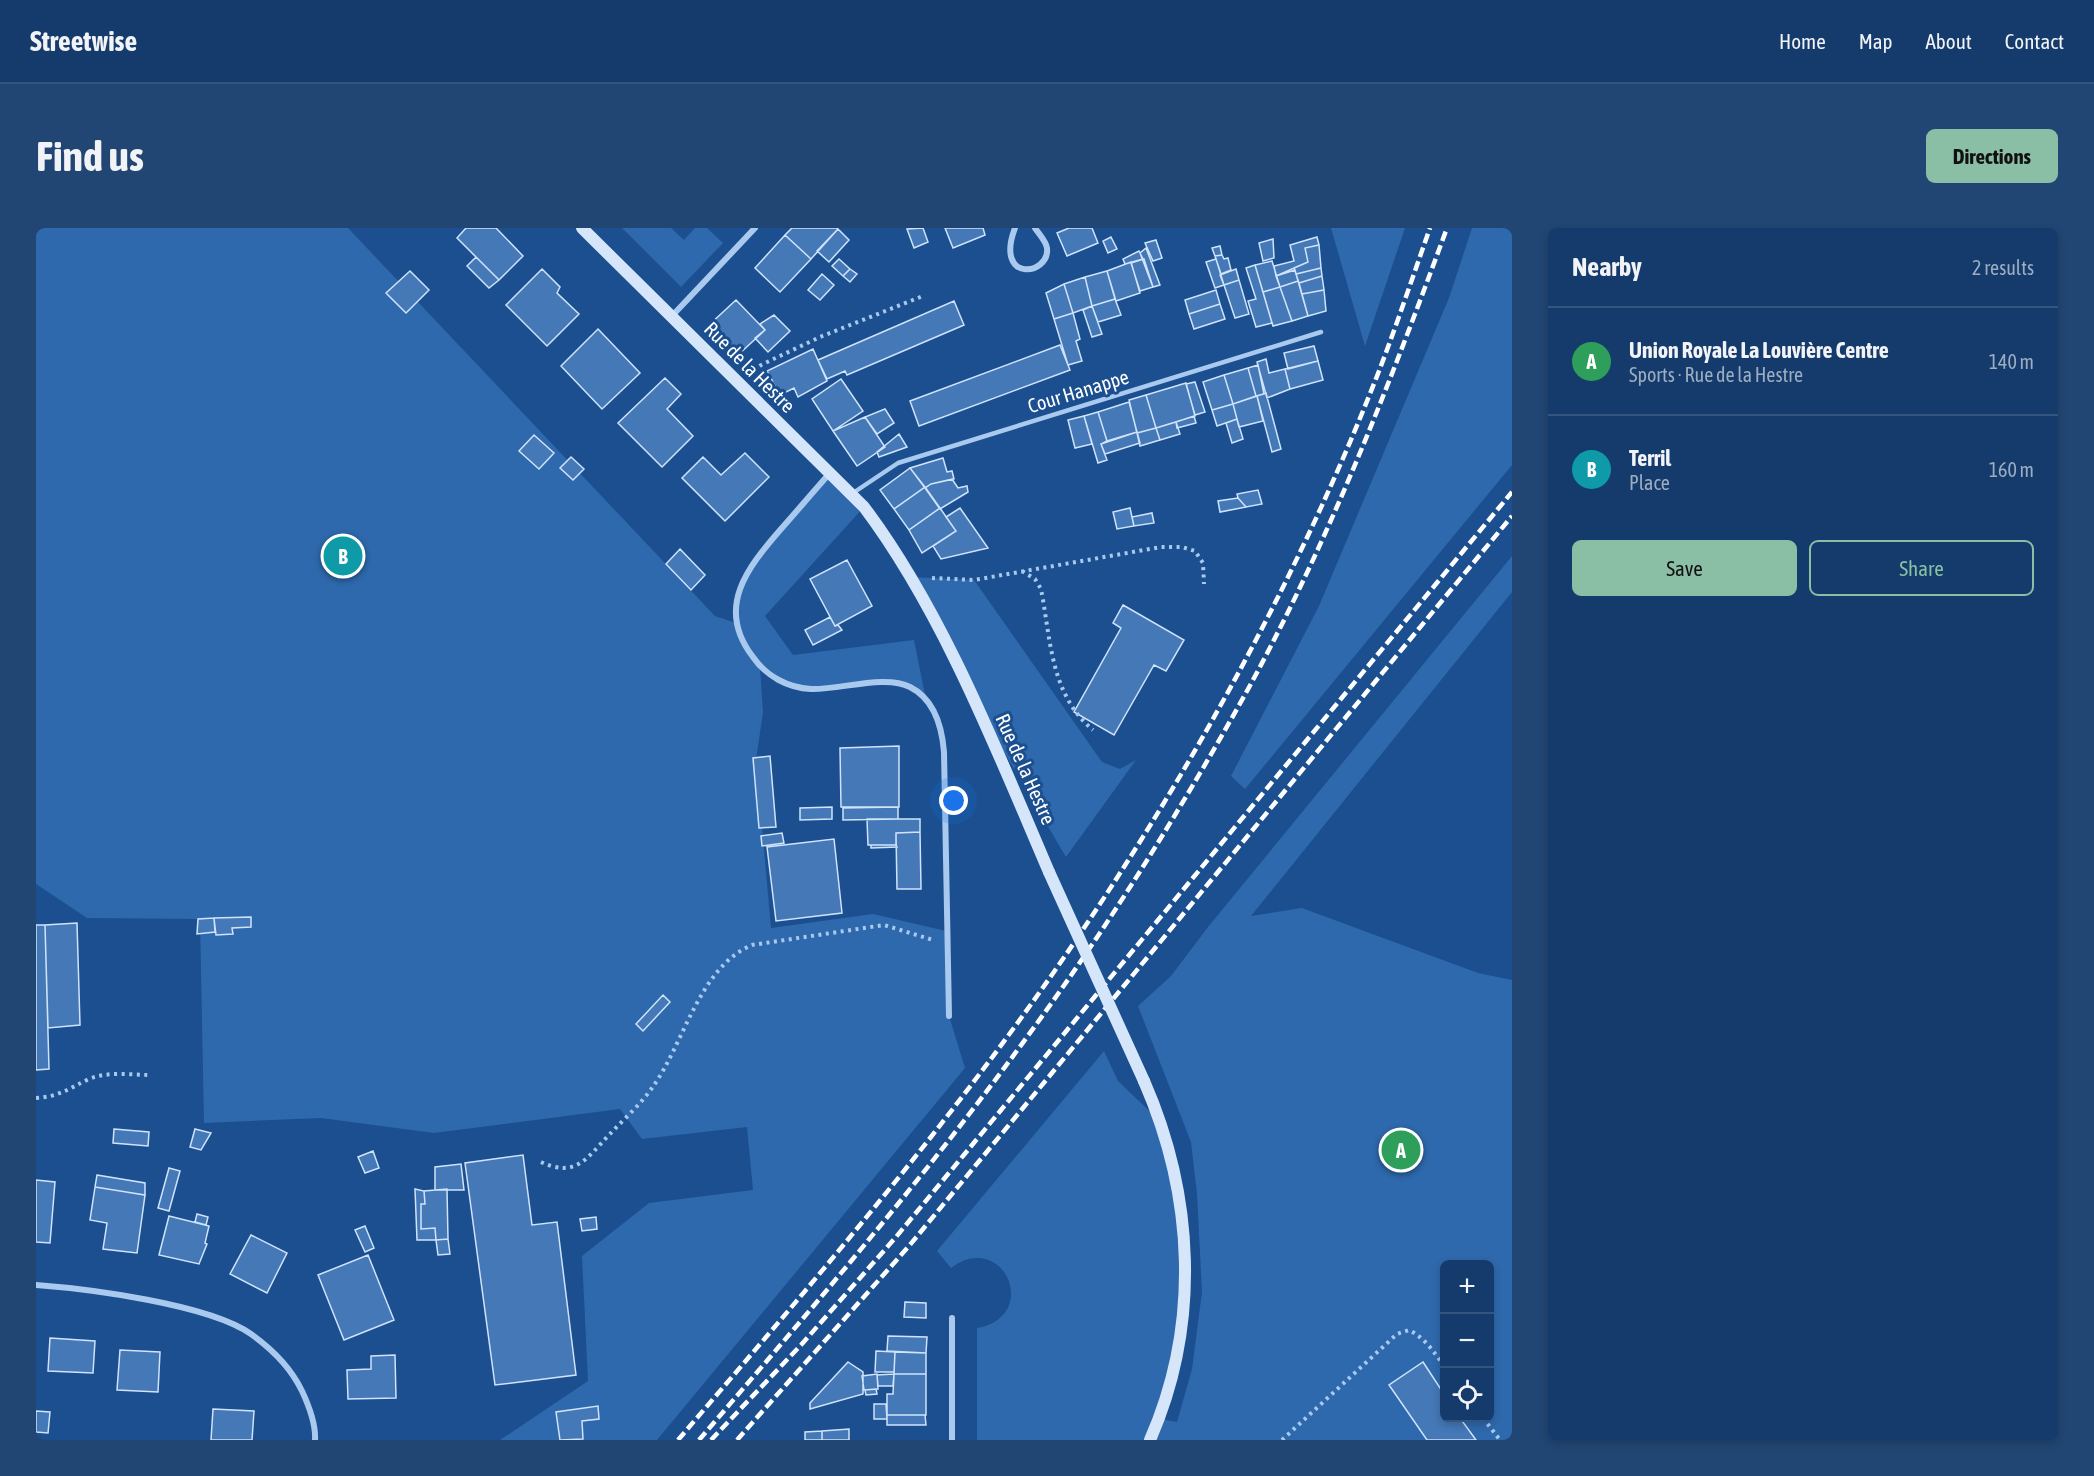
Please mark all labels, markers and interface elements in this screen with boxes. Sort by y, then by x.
text: Streetwise [30,25,137,57]
text: Home [1779,29,1826,53]
text: Map [1859,29,1893,53]
text: About [1926,29,1972,53]
text: Contact [2005,29,2064,53]
button: Directions [1926,129,2058,183]
text: Find us [36,132,144,180]
text: Nearby [1572,252,1642,282]
text: 2 results [1972,256,2034,279]
street label: Rue de la Hestre [700,317,800,417]
text: Union Royale La Louvière Centre [1629,337,1889,363]
text: A [1587,350,1596,373]
text: 140 m [1989,350,2034,373]
text: Sports · Rue de la Hestre [1629,363,1803,386]
street label: Cour Hanappe [1025,365,1131,417]
text: Terril [1629,445,1671,471]
text: B [1587,458,1596,481]
text: 160 m [1989,458,2034,481]
text: Place [1629,471,1670,494]
pin: B [324,534,362,578]
button: Save [1572,540,1797,596]
button: Share [1809,540,2034,596]
street label: Rue de la Hestre [991,710,1061,828]
your location [939,786,968,815]
pin: A [1382,1128,1420,1172]
map controls [1440,1260,1494,1422]
button: + [1440,1260,1494,1314]
button: − [1440,1314,1494,1368]
button: locate [1440,1368,1494,1422]

